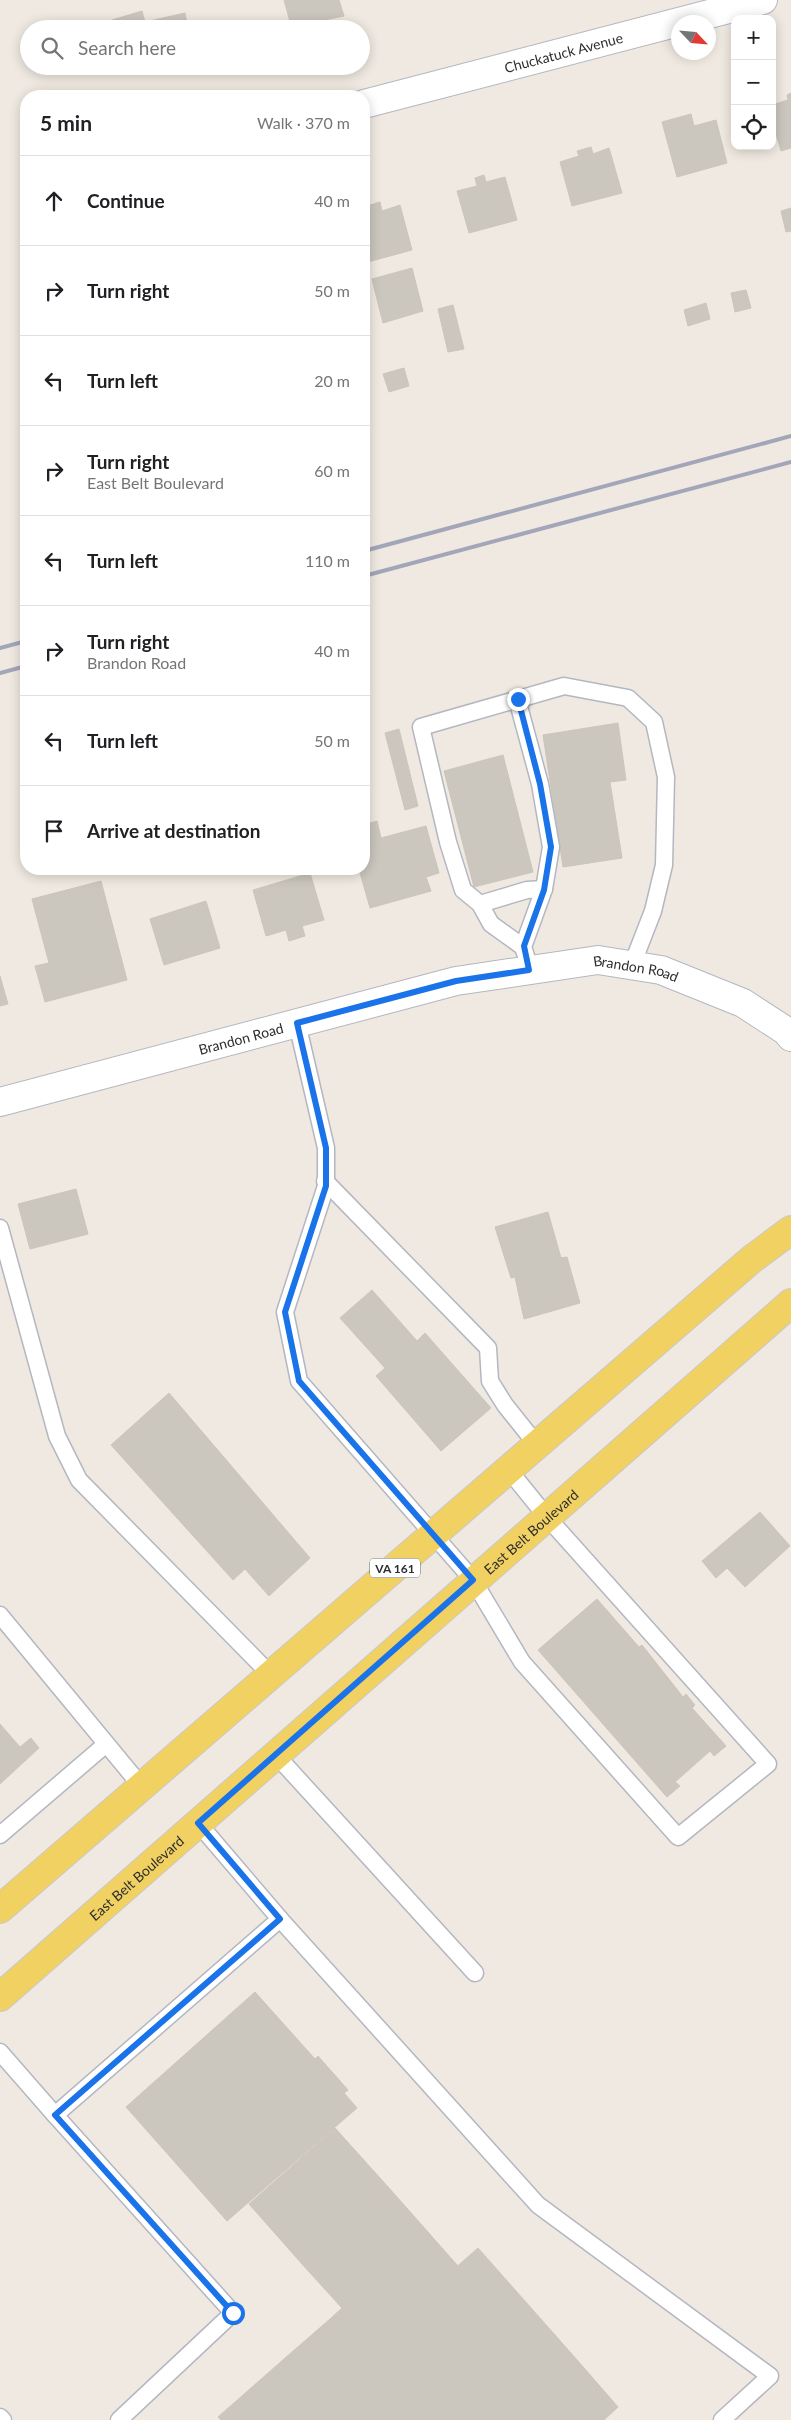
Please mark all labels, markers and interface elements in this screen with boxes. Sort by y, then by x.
north arrow [671,15,716,60]
map controls [731,15,776,150]
button: + [731,15,776,60]
search box [20,20,370,75]
street label: Chuckatuck Avenue [502,28,624,76]
icon: search [38,34,66,62]
text: Search here [78,36,176,59]
button: − [731,60,776,105]
button: locate [731,105,776,150]
text: 5 min [40,110,92,135]
text: Walk · 370 m [257,113,350,132]
icon: ahead [40,187,68,215]
text: Continue [87,189,165,212]
text: 40 m [314,191,350,210]
icon: right [40,277,68,305]
text: Turn right [87,279,169,302]
text: 50 m [314,281,350,300]
icon: left [40,367,68,395]
text: Turn left [87,369,158,392]
text: 20 m [314,371,350,390]
text: Turn right [87,450,169,473]
icon: right [40,457,68,485]
text: 60 m [314,461,350,480]
text: East Belt Boulevard [87,473,224,492]
icon: left [40,547,68,575]
text: Turn left [87,549,158,572]
text: 110 m [305,551,350,570]
text: Turn right [87,630,169,653]
icon: right [40,637,68,665]
text: 40 m [314,641,350,660]
text: Brandon Road [87,653,186,672]
route end [507,688,530,711]
icon: left [40,727,68,755]
text: Turn left [87,729,158,752]
text: 50 m [314,731,350,750]
icon: arrive [40,817,68,845]
text: Arrive at destination [87,819,260,842]
street label: Brandon Road [592,951,681,985]
street label: Brandon Road [196,1019,285,1058]
street label: East Belt Boulevard [480,1485,581,1577]
road number: VA 161 [370,1559,420,1578]
street label: East Belt Boulevard [85,1832,187,1924]
route start [222,2302,245,2325]

